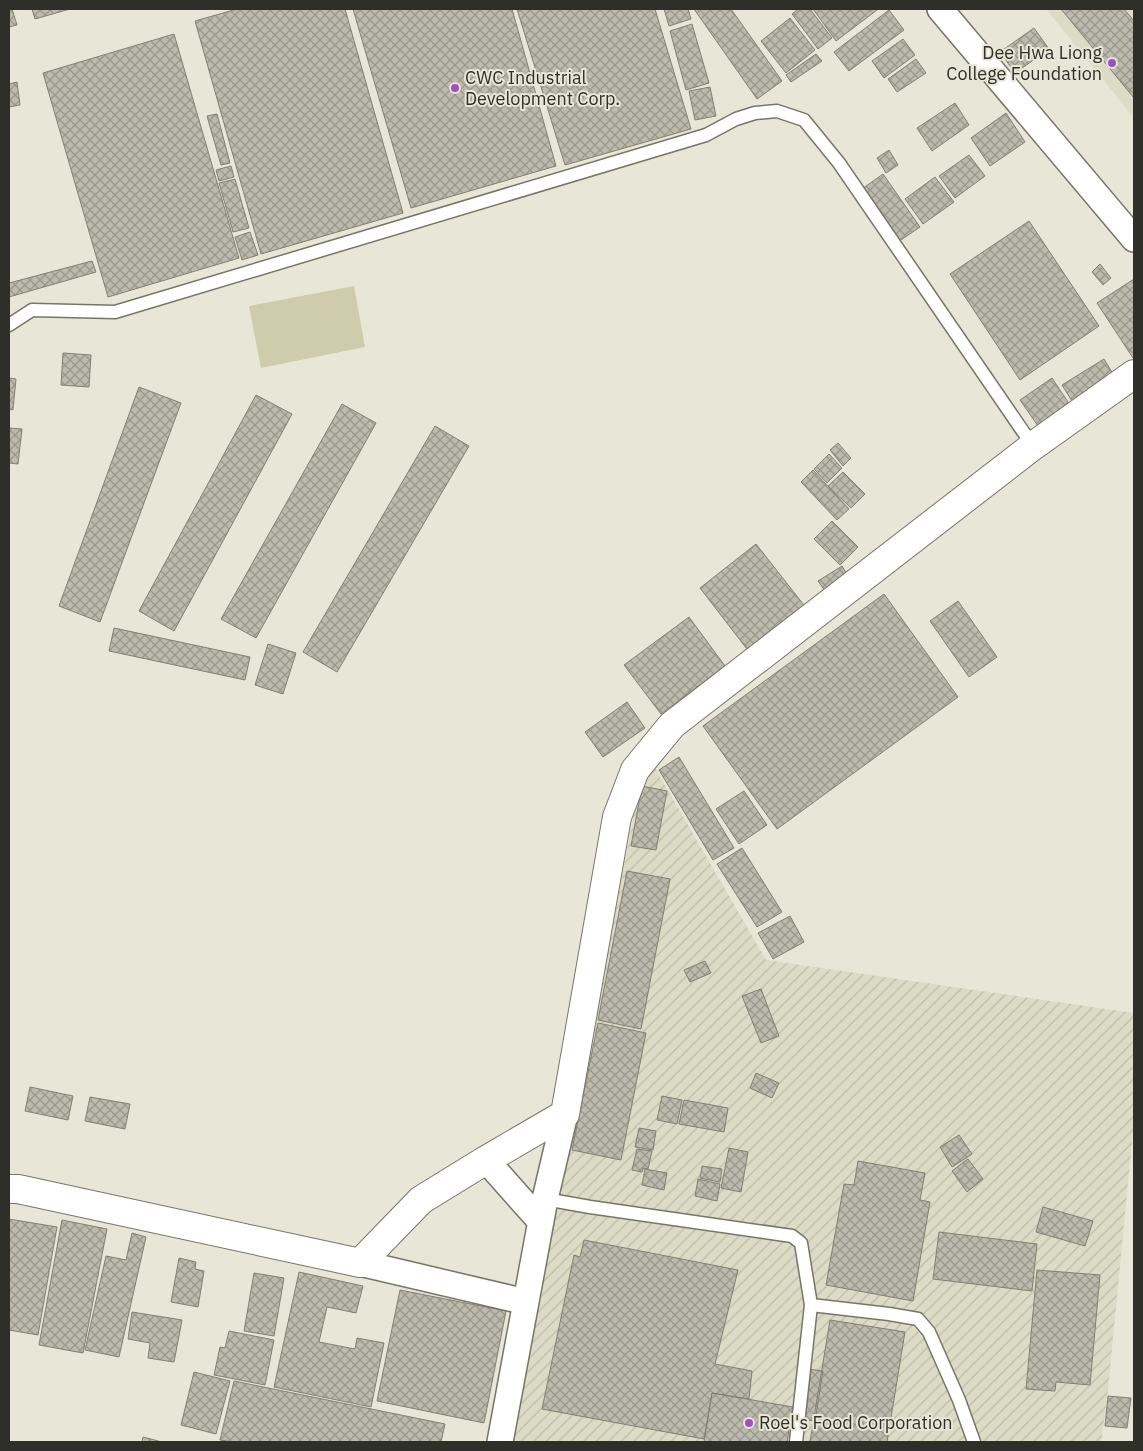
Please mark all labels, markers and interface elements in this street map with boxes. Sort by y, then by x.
place label: Dee Hwa Liong College Foundation [946,41,1102,85]
marker: Dee Hwa Liong College Foundation [1106,57,1118,69]
place label: CWC Industrial Development Corp. [465,66,620,110]
marker: CWC Industrial Development Corp. [449,82,461,94]
place label: Roel's Food Corporation [759,1411,953,1434]
marker: Roel's Food Corporation [743,1417,755,1429]

